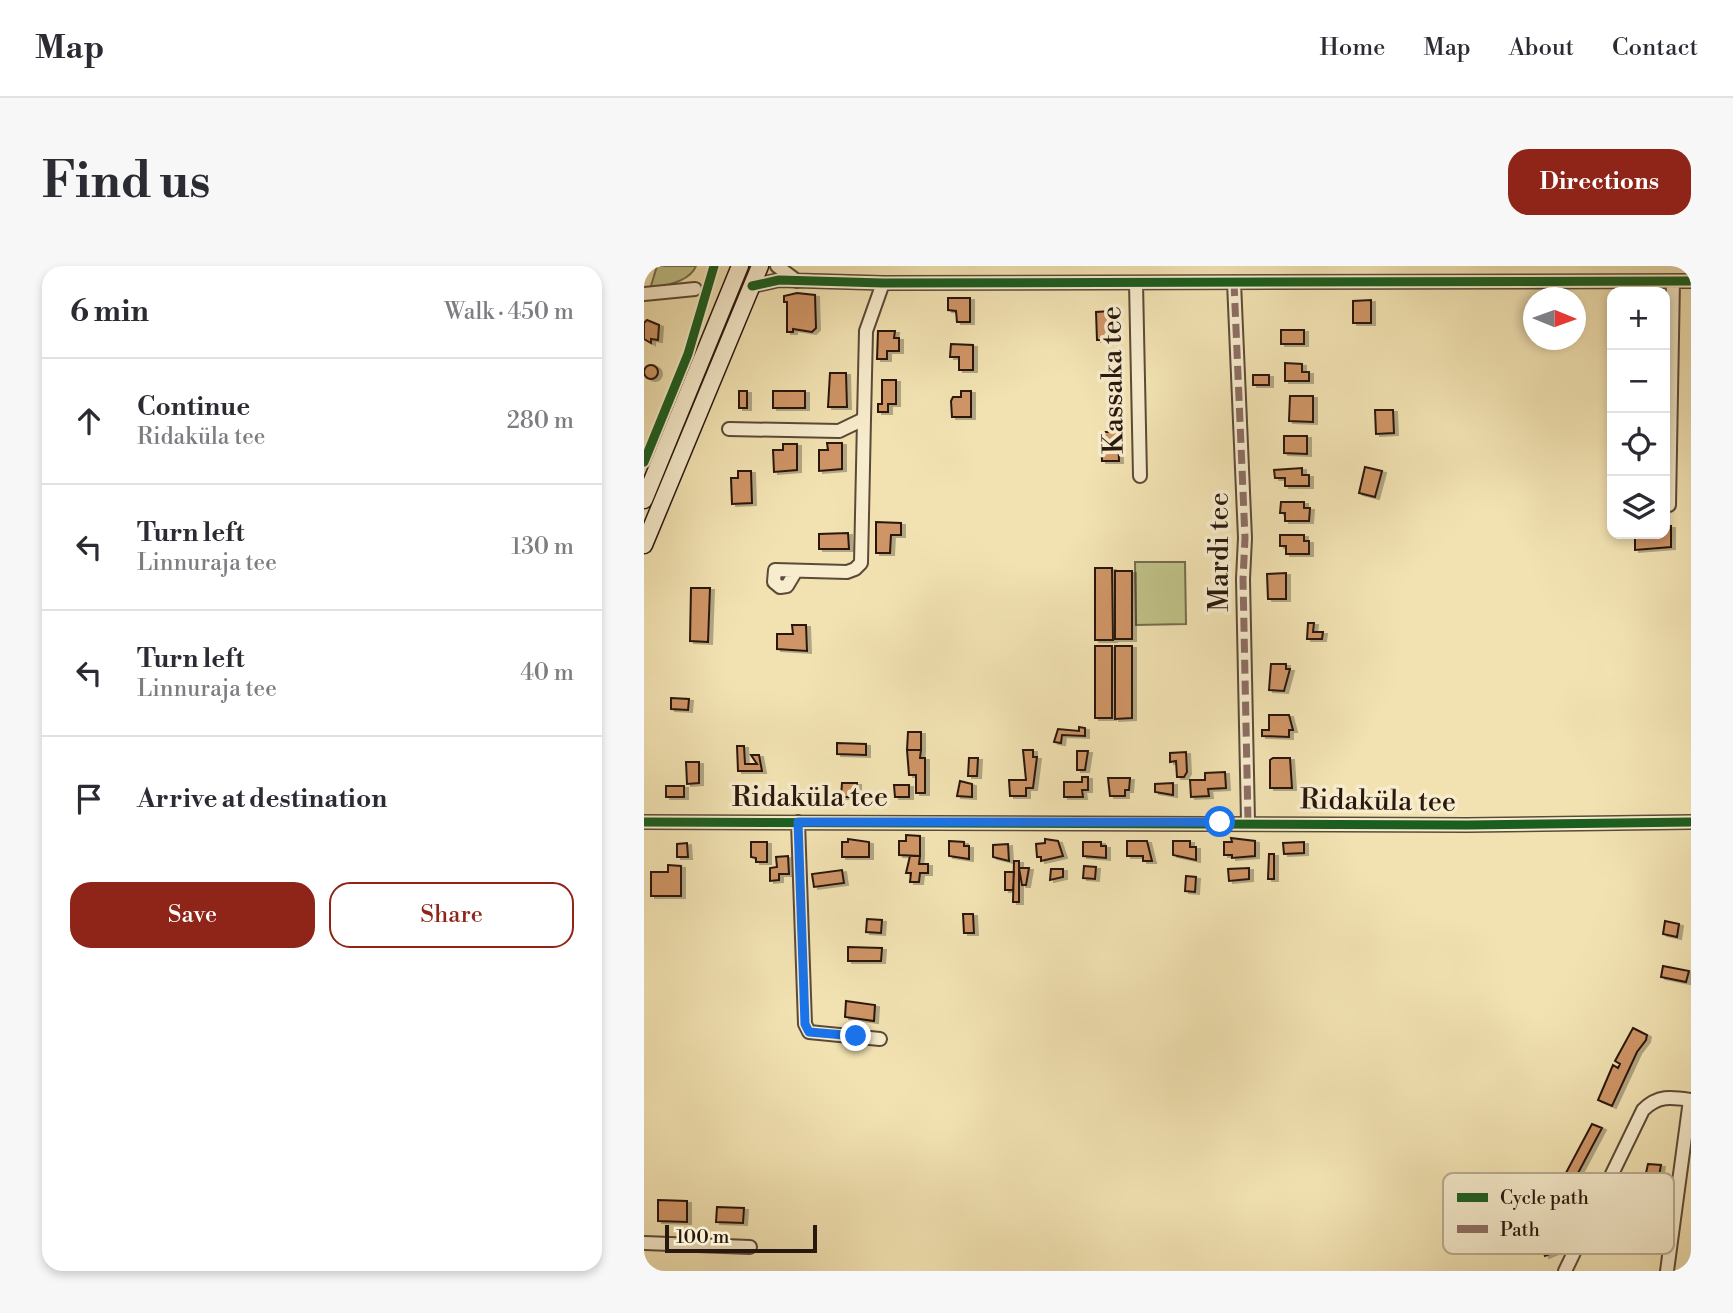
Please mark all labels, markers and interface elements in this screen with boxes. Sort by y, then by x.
text: Map [35,28,104,69]
text: Home [1320,33,1385,63]
text: Map [1423,33,1471,63]
text: About [1509,33,1574,63]
text: Contact [1612,33,1698,63]
button: Directions [1508,149,1691,215]
text: Find us [42,152,211,213]
north arrow [1523,287,1586,350]
map controls [1607,287,1670,539]
button: + [1607,287,1670,350]
text: 6 min [70,293,149,331]
text: Walk · 450 m [444,298,574,326]
street label: Kassaka tee [1094,306,1132,454]
button: − [1607,350,1670,413]
text: Continue [137,391,250,423]
icon: ahead [70,402,108,440]
text: 280 m [507,407,574,435]
button: locate [1607,413,1670,476]
text: Ridaküla tee [137,423,265,451]
button: layers [1607,476,1670,539]
street label: Mardi tee [1202,492,1237,612]
text: Turn left [137,517,245,549]
icon: left [70,528,108,566]
text: 130 m [511,533,574,561]
text: Linnuraja tee [137,549,277,577]
text: Turn left [137,643,245,675]
icon: left [70,654,108,692]
text: 40 m [520,659,574,687]
text: Linnuraja tee [137,675,277,703]
icon: arrive [70,780,108,818]
street label: Ridaküla tee [732,780,888,815]
street label: Ridaküla tee [1300,782,1456,820]
text: Arrive at destination [137,783,387,815]
route start [1204,806,1235,837]
button: Save [70,882,315,948]
button: Share [329,882,574,948]
route end [840,1020,871,1051]
legend [1443,1173,1674,1254]
text: Cycle path [1500,1186,1589,1210]
text: Path [1500,1218,1540,1242]
scale bar [665,1222,817,1254]
text: 100 m [676,1225,729,1249]

